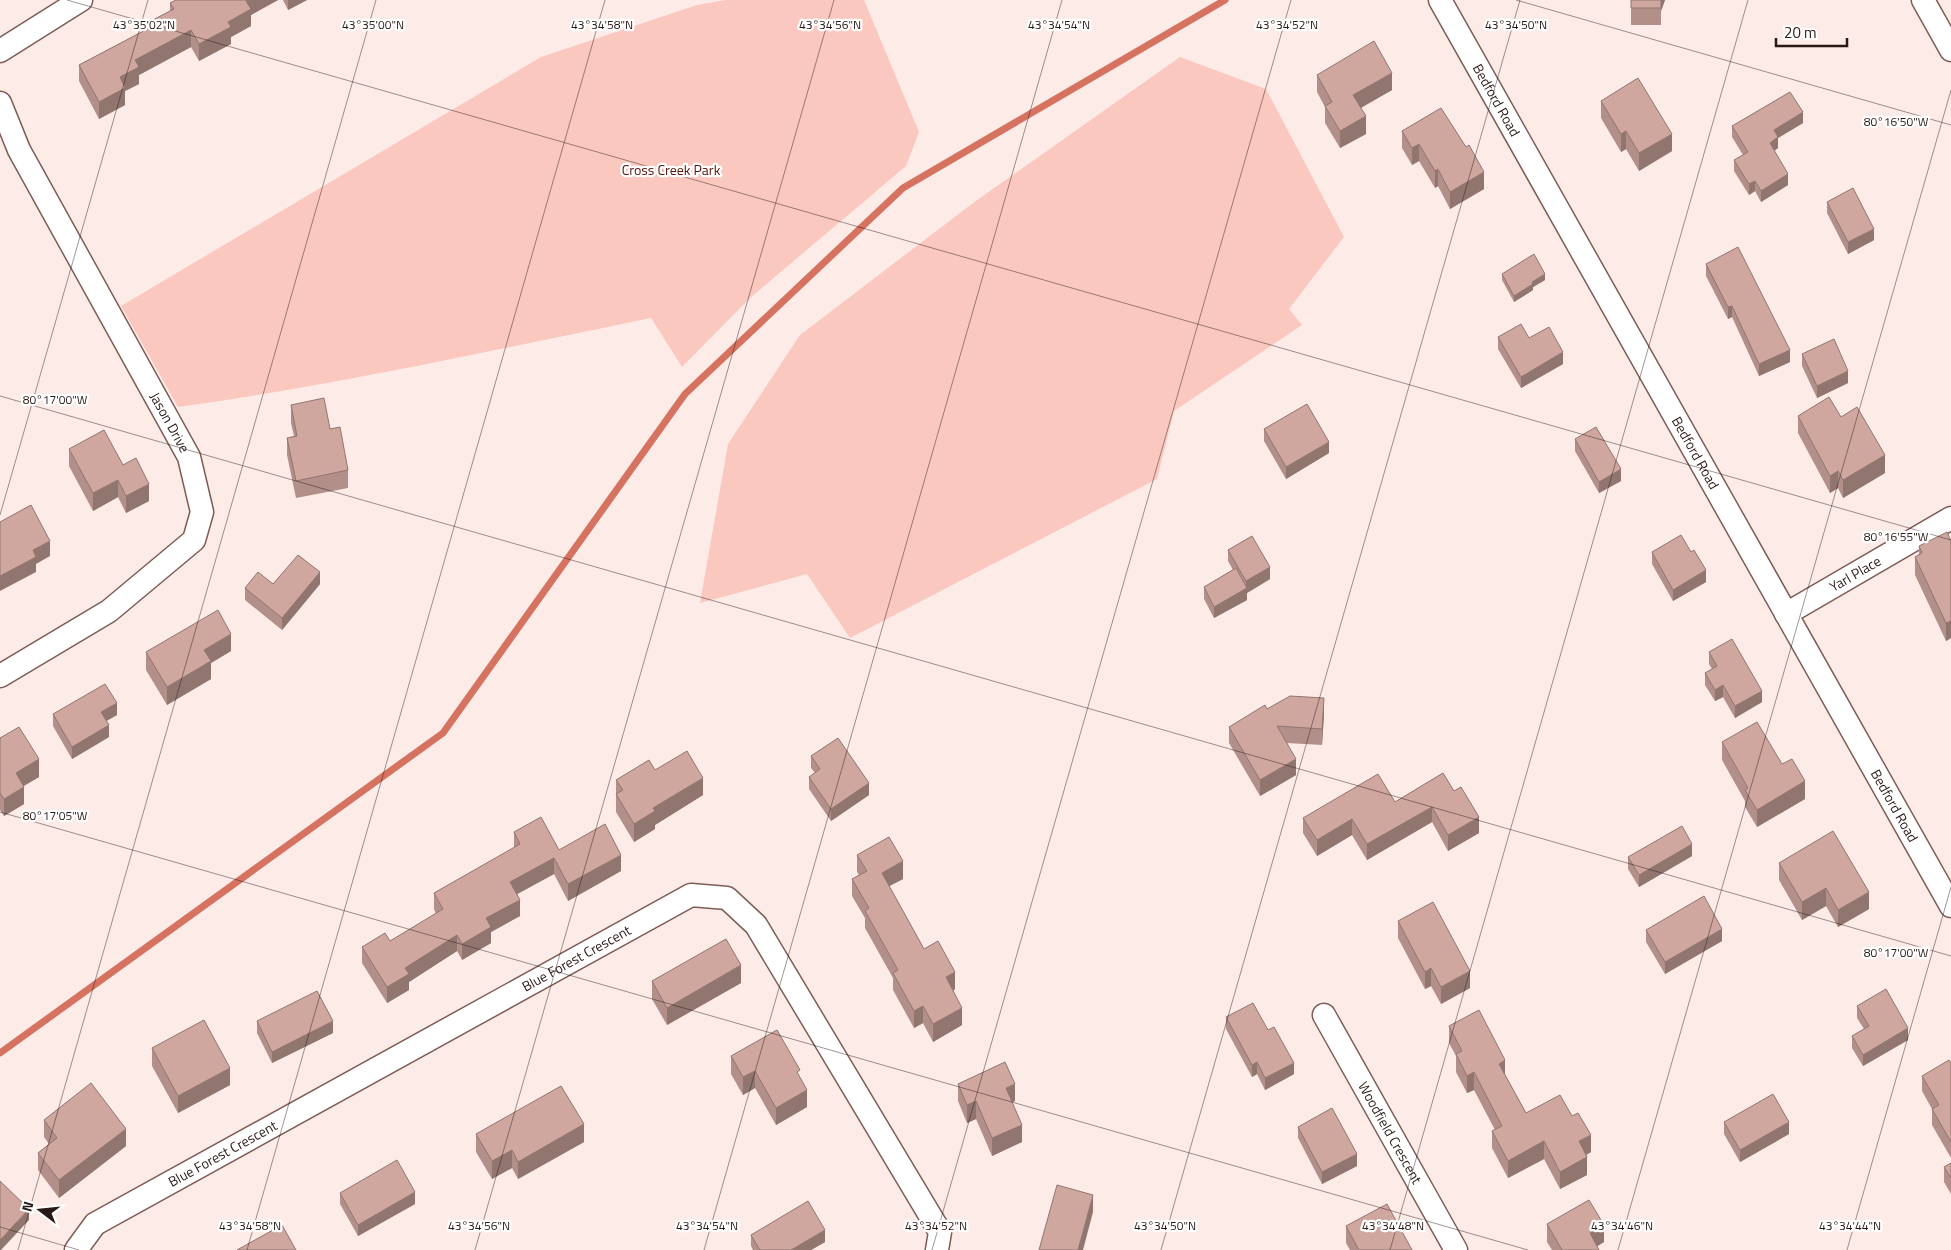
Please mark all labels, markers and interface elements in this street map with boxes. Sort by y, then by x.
text: 43°35'02"N [113,15,175,34]
text: 43°35'00"N [342,15,404,34]
text: 43°34'58"N [571,15,633,34]
text: 43°34'56"N [799,15,861,34]
text: 43°34'54"N [1028,15,1090,34]
text: 43°34'52"N [1256,15,1318,34]
text: 43°34'50"N [1485,15,1547,34]
scale bar [1776,15,1847,47]
text: 20 m [1784,21,1817,44]
street label: Bedford Road [1468,60,1526,140]
text: 80°16'50"W [1864,112,1929,131]
park label: Cross Creek Park [622,159,721,180]
street label: Jason Drive [145,388,195,456]
text: 80°17'00"W [23,390,88,409]
street label: Bedford Road [1667,412,1725,493]
text: 80°16'55"W [1864,527,1929,546]
street label: Yarl Place [1825,550,1885,597]
street label: Bedford Road [1866,765,1924,846]
text: 80°17'05"W [23,806,88,825]
street label: Blue Forest Crescent [518,919,635,996]
text: 80°17'00"W [1864,943,1929,962]
street label: Woodfield Crescent [1353,1078,1428,1187]
street label: Blue Forest Crescent [164,1114,281,1192]
north arrow [15,1185,65,1235]
text: N [16,1199,38,1214]
text: 43°34'58"N [219,1216,281,1235]
text: 43°34'56"N [448,1216,510,1235]
text: 43°34'54"N [676,1216,738,1235]
text: 43°34'52"N [905,1216,967,1235]
text: 43°34'50"N [1134,1216,1196,1235]
text: 43°34'48"N [1362,1216,1424,1235]
text: 43°34'46"N [1591,1216,1653,1235]
text: 43°34'44"N [1819,1216,1881,1235]

